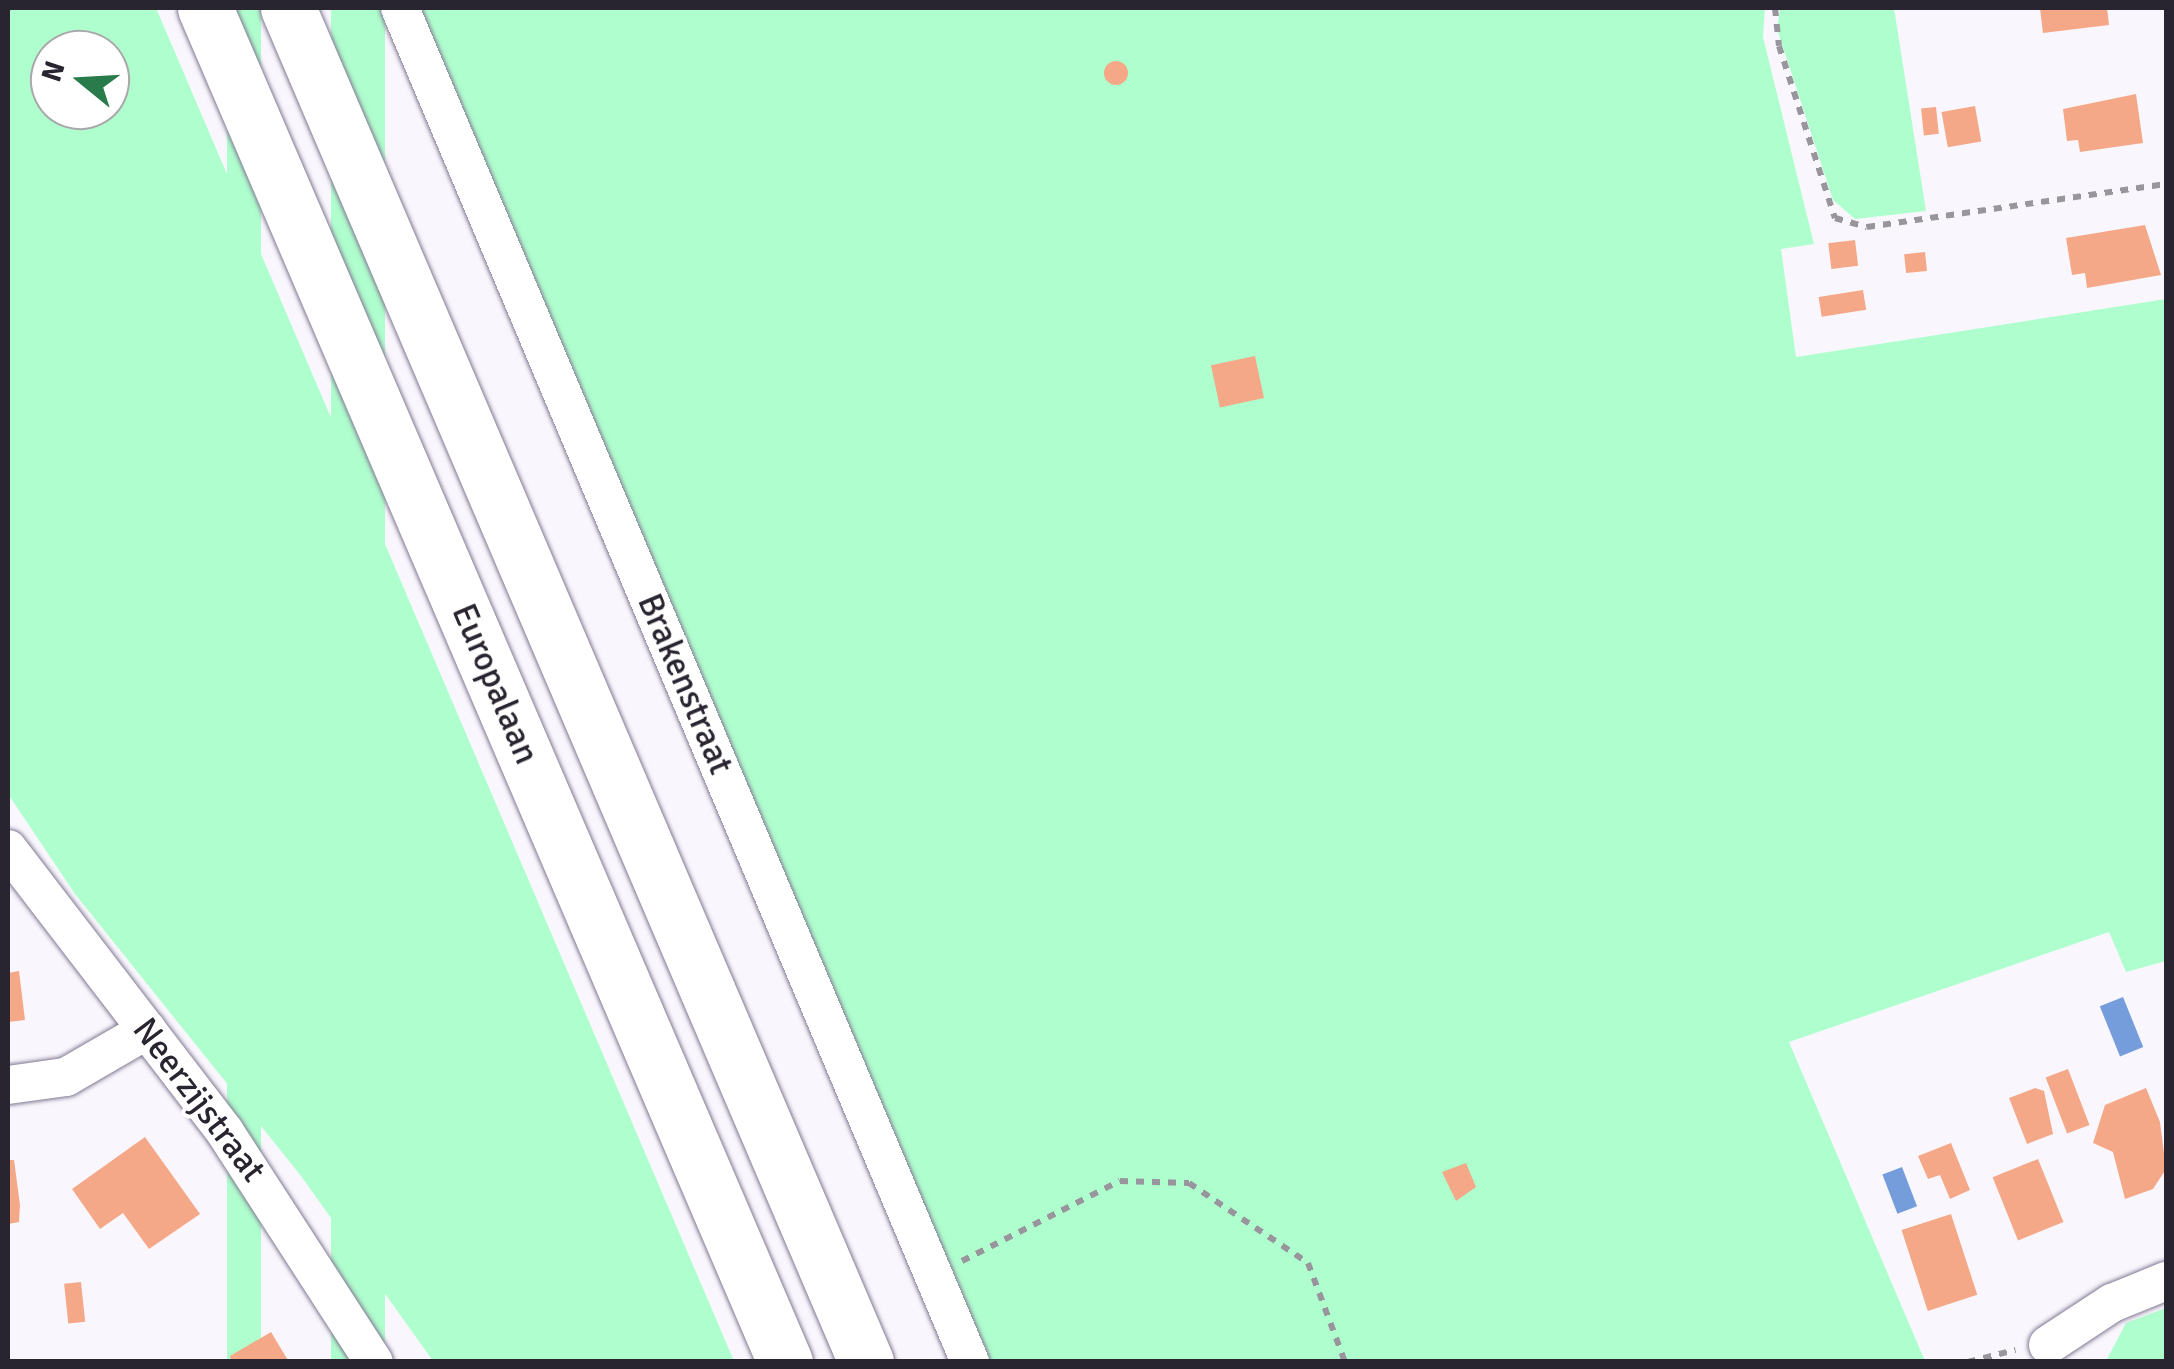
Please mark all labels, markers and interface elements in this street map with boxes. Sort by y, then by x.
north arrow [30,30,130,130]
text: N [34,57,73,86]
street label: Brakenstraat [628,587,742,781]
street label: Europalaan [442,597,548,771]
street label: Neerzijstraat [124,1010,274,1190]

